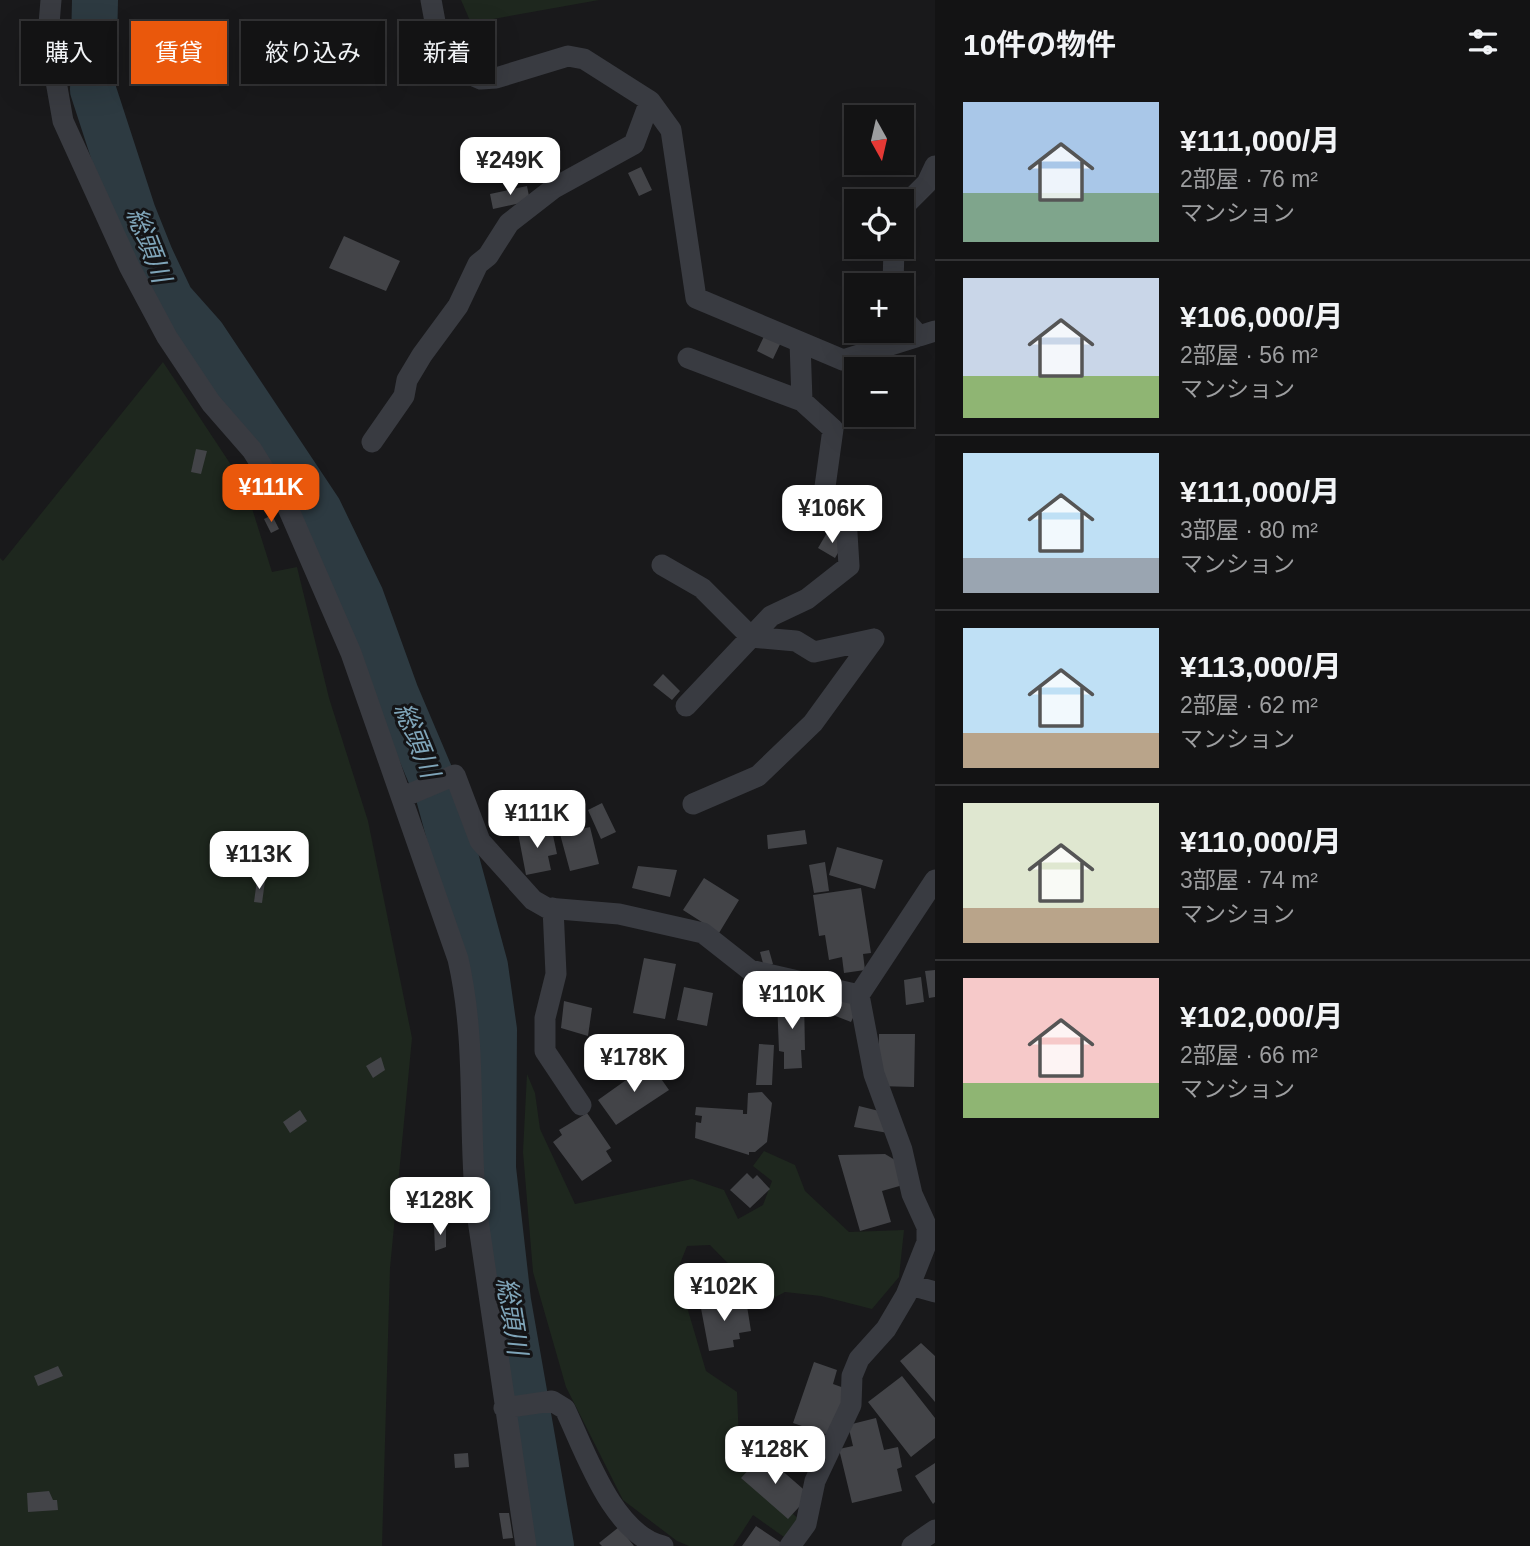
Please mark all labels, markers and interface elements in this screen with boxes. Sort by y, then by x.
chip: 購入 [21,21,117,84]
chip: 賃貸 [131,21,227,84]
chip: 絞り込み [241,21,385,84]
chip: 新着 [399,21,495,84]
icon: filters [1464,23,1502,61]
text: 10件の物件 [963,28,1116,61]
north arrow [844,105,914,175]
map controls [844,105,914,427]
text: ¥111,000/月 [1180,124,1340,157]
icon: home [1019,130,1103,214]
pin: ¥249K [461,138,559,197]
text: ¥249K [476,147,544,173]
text: 2部屋 · 76 m² [1180,166,1318,192]
button: locate [844,189,914,259]
text: マンション [1180,200,1295,226]
water label: 総頭川 [121,203,178,290]
button: + [844,273,914,343]
text: ¥106,000/月 [1180,300,1343,333]
icon: home [1019,306,1103,390]
text: 2部屋 · 56 m² [1180,342,1318,368]
button: − [844,357,914,427]
text: マンション [1180,376,1295,402]
pin: ¥111K [222,464,320,524]
text: ¥111K [238,474,304,500]
text: ¥111,000/月 [1180,475,1340,508]
icon: home [1019,481,1103,565]
pin: ¥106K [783,486,881,545]
text: ¥106K [798,495,866,521]
text: 3部屋 · 80 m² [1180,517,1318,543]
text: マンション [1180,551,1295,577]
text: ¥113,000/月 [1180,650,1342,683]
icon: home [1019,656,1103,740]
text: 2部屋 · 62 m² [1180,692,1318,718]
water label: 総頭川 [388,698,447,785]
text: マンション [1180,726,1295,752]
pin: ¥111K [488,790,586,850]
text: ¥111K [504,800,570,826]
text: ¥110,000/月 [1180,825,1342,858]
icon: home [1019,831,1103,915]
pin: ¥113K [210,832,308,891]
text: ¥113K [226,841,292,867]
text: 3部屋 · 74 m² [1180,867,1318,893]
text: マンション [1180,901,1295,927]
pin: ¥110K [743,972,841,1031]
text: ¥110K [759,981,825,1007]
text: ¥102,000/月 [1180,1000,1343,1033]
icon: home [1019,1006,1103,1090]
pin: ¥178K [585,1034,683,1094]
text: 2部屋 · 66 m² [1180,1042,1318,1068]
text: ¥178K [600,1044,668,1070]
text: マンション [1180,1076,1295,1102]
pin: ¥128K [391,1178,489,1237]
text: ¥128K [406,1187,474,1213]
pin: ¥102K [675,1264,773,1323]
text: ¥102K [690,1273,758,1299]
water label: 総頭川 [491,1275,533,1360]
pin: ¥128K [726,1426,824,1486]
text: ¥128K [741,1436,809,1462]

